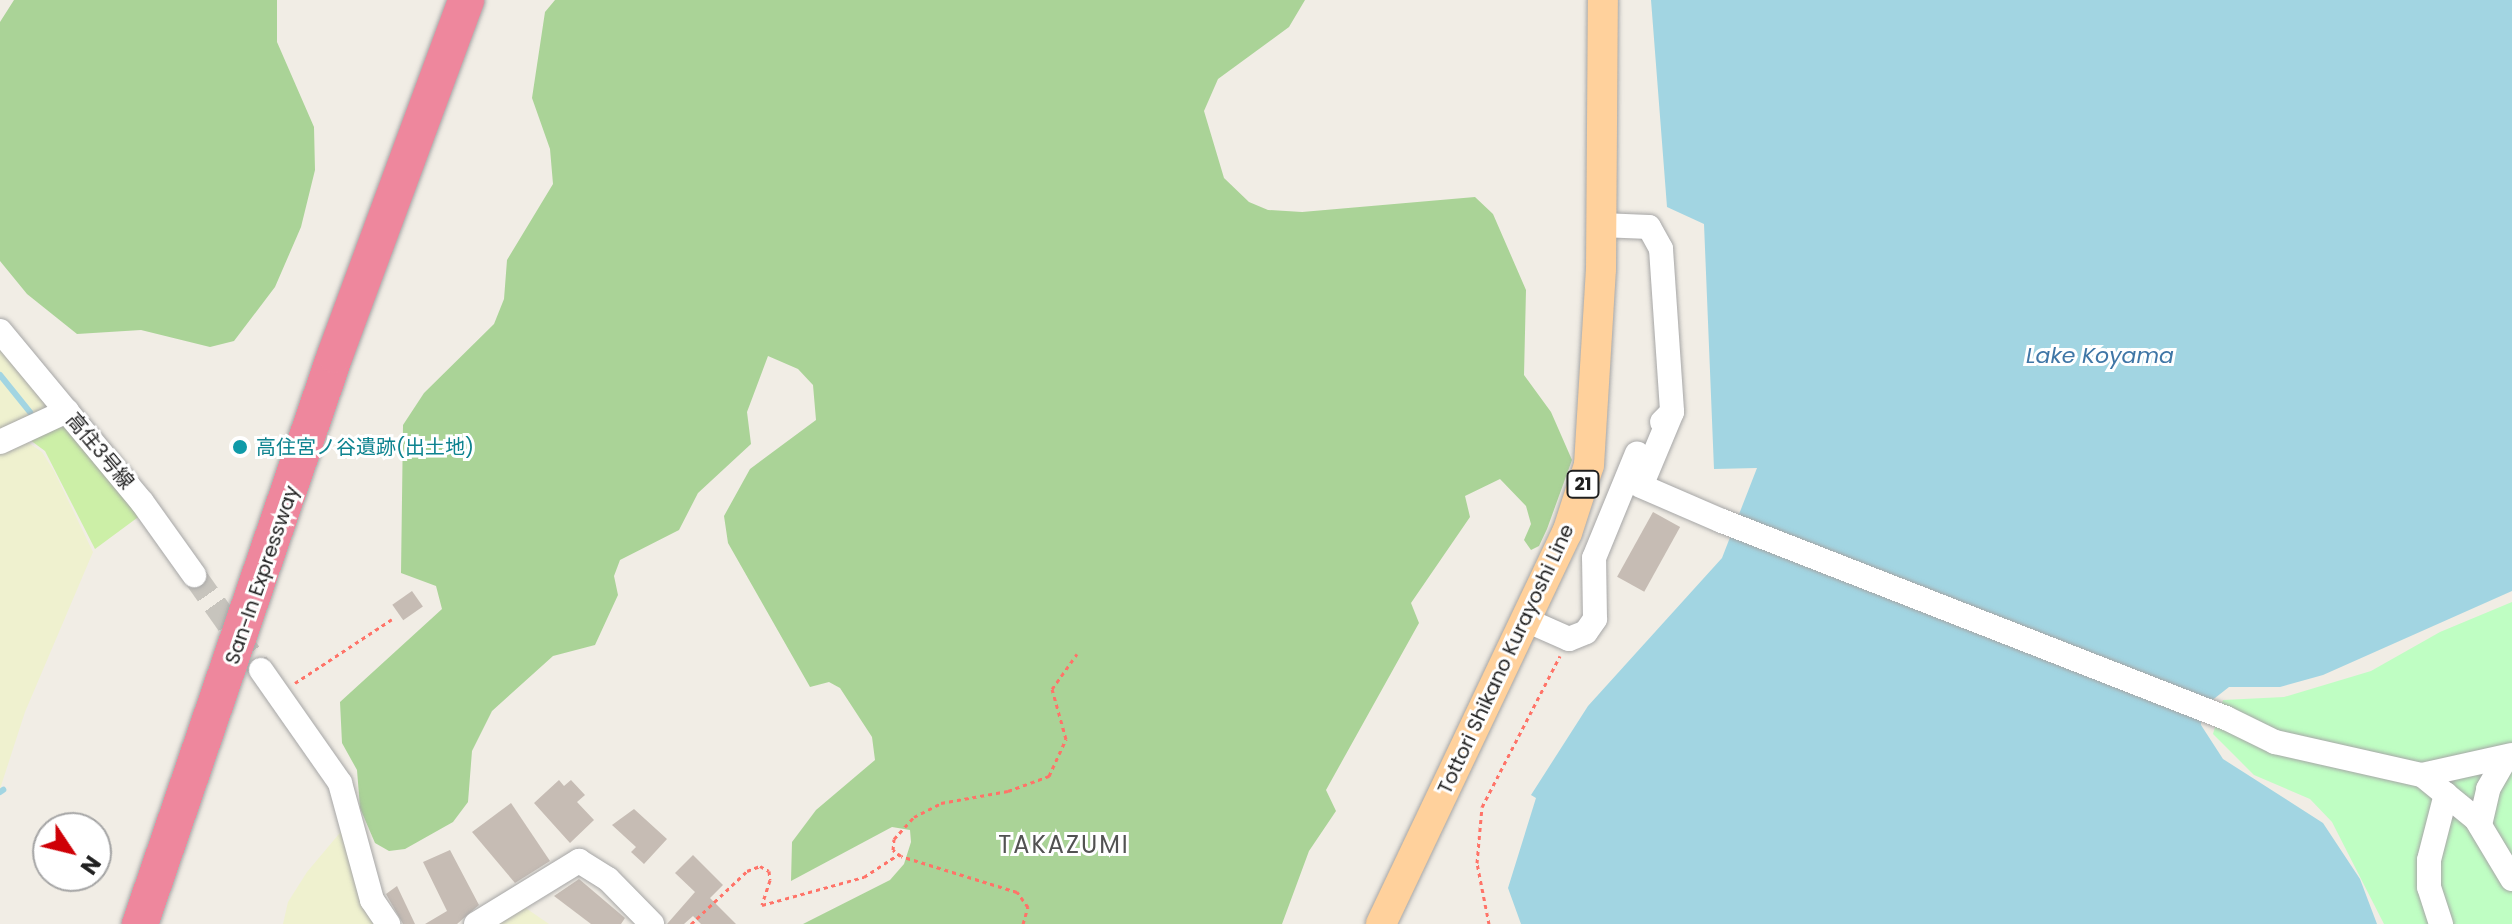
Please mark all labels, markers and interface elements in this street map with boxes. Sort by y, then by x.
water label: Lake Koyama [2026,343,2174,369]
street label: 高住3号線 [61,408,139,494]
place label: 高住宮ノ谷遺跡(出土地) [256,435,474,459]
marker: 高住宮ノ谷遺跡(出土地) [231,438,249,456]
road number: 21 [1565,470,1601,498]
street label: San-In Expressway [220,482,304,668]
street label: Tottori Shikano Kurayoshi Line [1433,520,1579,798]
north arrow [32,812,112,892]
district label: TAKAZUMI [998,831,1130,859]
text: N [73,849,108,881]

